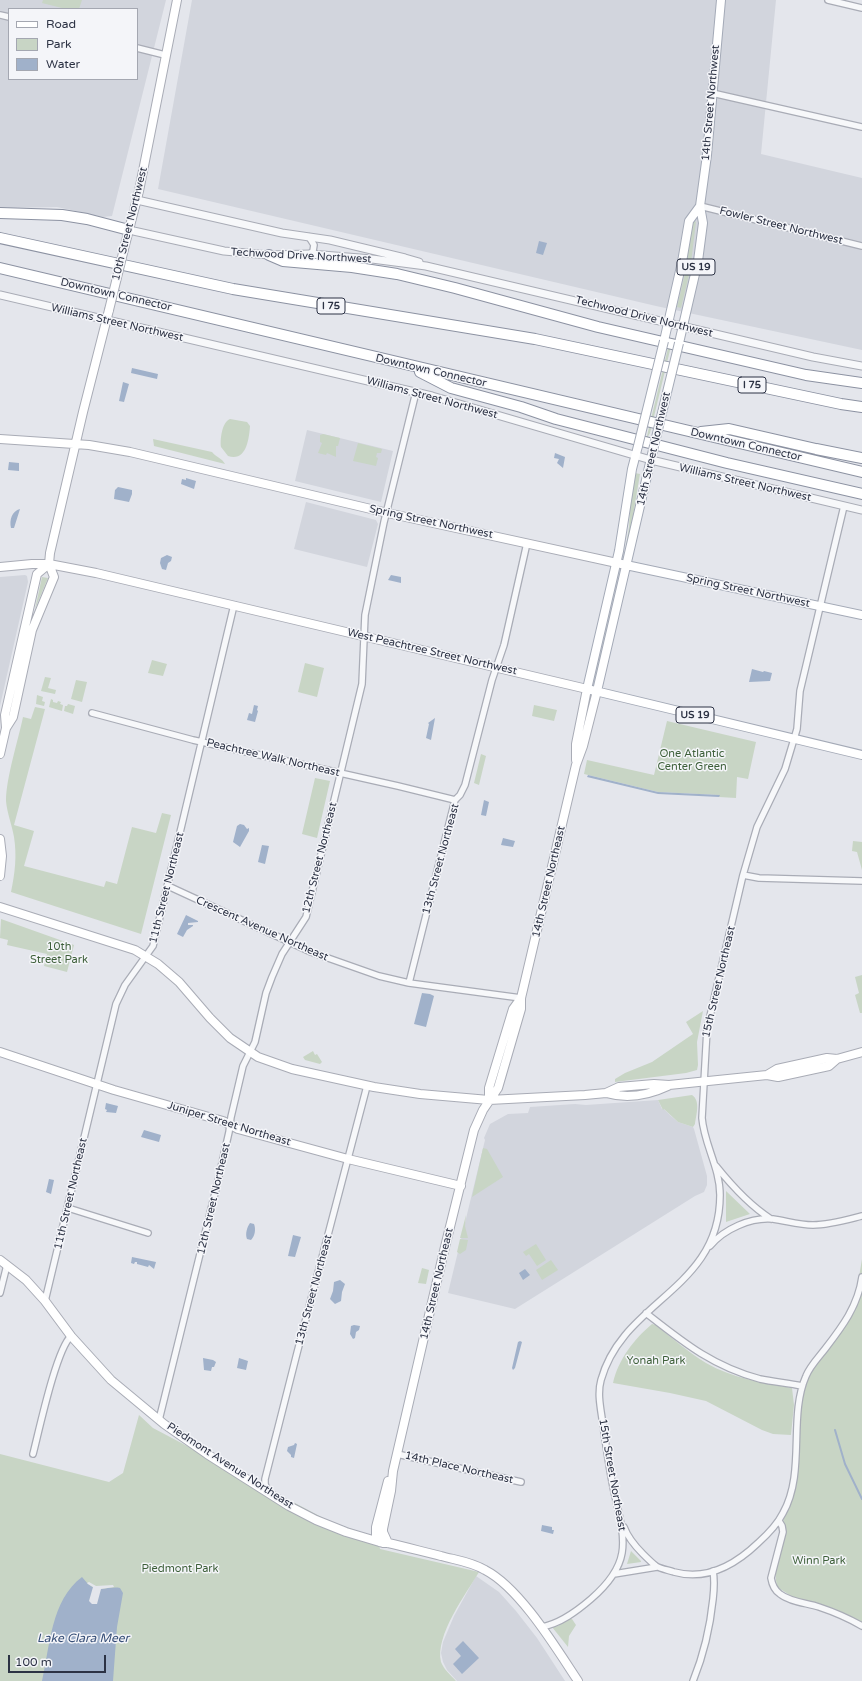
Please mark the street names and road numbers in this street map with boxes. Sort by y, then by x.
street label: 14th Street Northwest [699,44,723,162]
street label: 10th Street Northwest [109,166,151,282]
street label: Fowler Street Northwest [718,204,844,248]
street label: Techwood Drive Northwest [230,246,372,266]
road number: US 19 [677,259,715,275]
street label: Downtown Connector [59,276,173,314]
street label: Techwood Drive Northwest [574,294,714,340]
road number: I 75 [317,298,345,314]
street label: Williams Street Northwest [50,301,184,345]
street label: Downtown Connector [374,352,488,390]
street label: Williams Street Northwest [365,374,499,422]
road number: I 75 [738,377,766,393]
street label: 14th Street Northwest [634,391,674,507]
street label: Downtown Connector [689,426,803,464]
street label: Williams Street Northwest [678,461,812,505]
street label: Spring Street Northwest [368,502,494,542]
street label: Spring Street Northwest [685,571,811,611]
street label: West Peachtree Street Northwest [346,626,518,678]
road number: US 19 [676,707,714,723]
street label: Peachtree Walk Northeast [205,736,341,780]
street label: 12th Street Northeast [300,801,340,915]
street label: 13th Street Northeast [420,802,462,916]
street label: 14th Street Northeast [530,825,568,939]
street label: 11th Street Northeast [147,831,187,945]
street label: Crescent Avenue Northeast [194,894,330,964]
street label: 15th Street Northeast [700,925,738,1039]
street label: Juniper Street Northeast [166,1099,292,1149]
street label: 11th Street Northeast [52,1137,90,1251]
street label: 12th Street Northeast [195,1142,233,1256]
street label: 14th Street Northeast [418,1227,456,1341]
street label: 13th Street Northeast [293,1233,335,1347]
street label: 15th Street Northeast [596,1418,628,1532]
street label: Piedmont Avenue Northeast [164,1420,296,1512]
street label: 14th Place Northeast [403,1449,515,1487]

